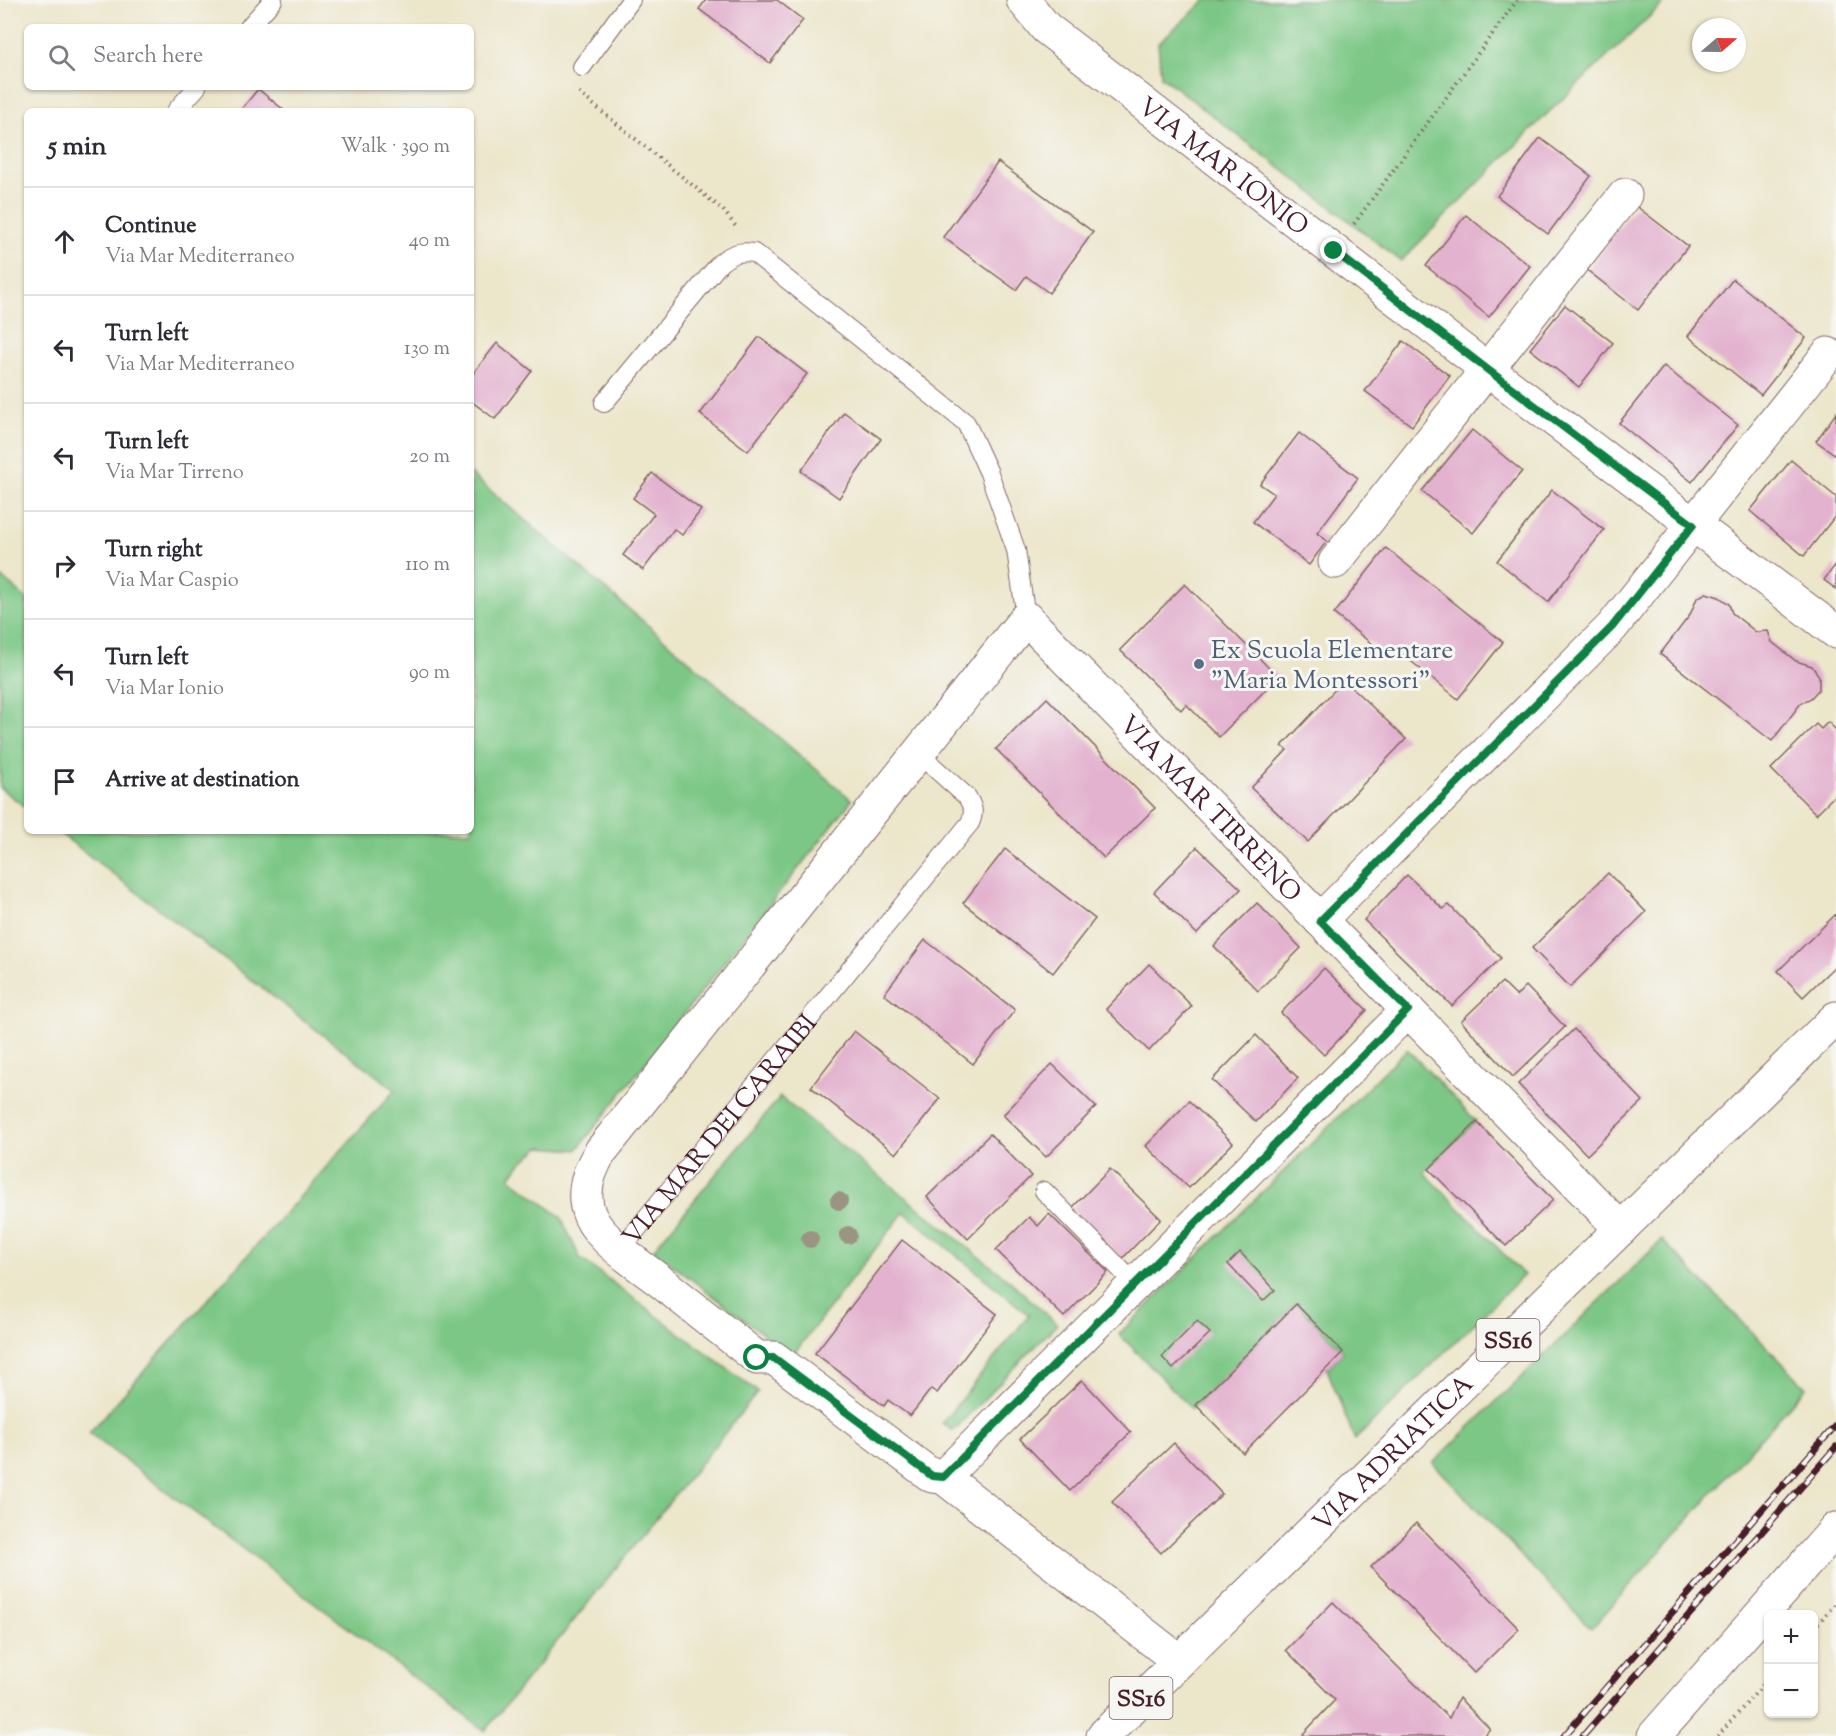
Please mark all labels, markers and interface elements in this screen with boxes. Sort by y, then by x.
north arrow [1692,18,1746,72]
search box [24,24,474,90]
icon: search [45,41,78,74]
text: Search here [93,41,203,73]
street label: VIA MAR IONIO [1129,89,1316,246]
text: 5 min [48,129,107,166]
text: Walk · 390 m [341,133,450,162]
text: Continue [105,211,196,243]
icon: ahead [48,225,81,258]
text: 40 m [409,227,450,256]
route end [1320,237,1346,263]
text: Via Mar Mediterraneo [105,243,295,272]
text: Turn left [105,319,188,351]
icon: left [48,333,81,366]
text: 130 m [404,335,450,364]
text: Via Mar Mediterraneo [105,351,295,380]
text: Turn left [105,427,188,459]
icon: left [48,441,81,474]
text: 20 m [409,443,450,472]
text: Via Mar Tirreno [105,459,244,488]
text: Turn right [105,535,202,567]
icon: right [48,549,81,582]
text: 110 m [405,551,450,580]
text: Via Mar Caspio [105,567,239,596]
place label: Ex Scuola Elementare "Maria Montessori" [1211,633,1453,700]
text: Turn left [105,643,188,675]
icon: left [48,657,81,690]
marker: Ex Scuola Elementare "Maria Montessori" [1192,657,1206,671]
text: 90 m [409,659,450,688]
text: Via Mar Ionio [105,675,224,704]
street label: VIA MAR TIRRENO [1109,708,1309,911]
icon: arrive [48,765,81,798]
text: Arrive at destination [105,765,300,797]
street label: VIA MAR DEI CARAIBI [615,1007,827,1255]
road number: SS16 [1476,1319,1540,1361]
route start [743,1344,769,1370]
street label: VIA ADRIATICA [1306,1367,1483,1542]
map controls [1764,1610,1818,1718]
button: + [1764,1610,1818,1664]
button: − [1764,1664,1818,1718]
road number: SS16 [1110,1677,1172,1719]

